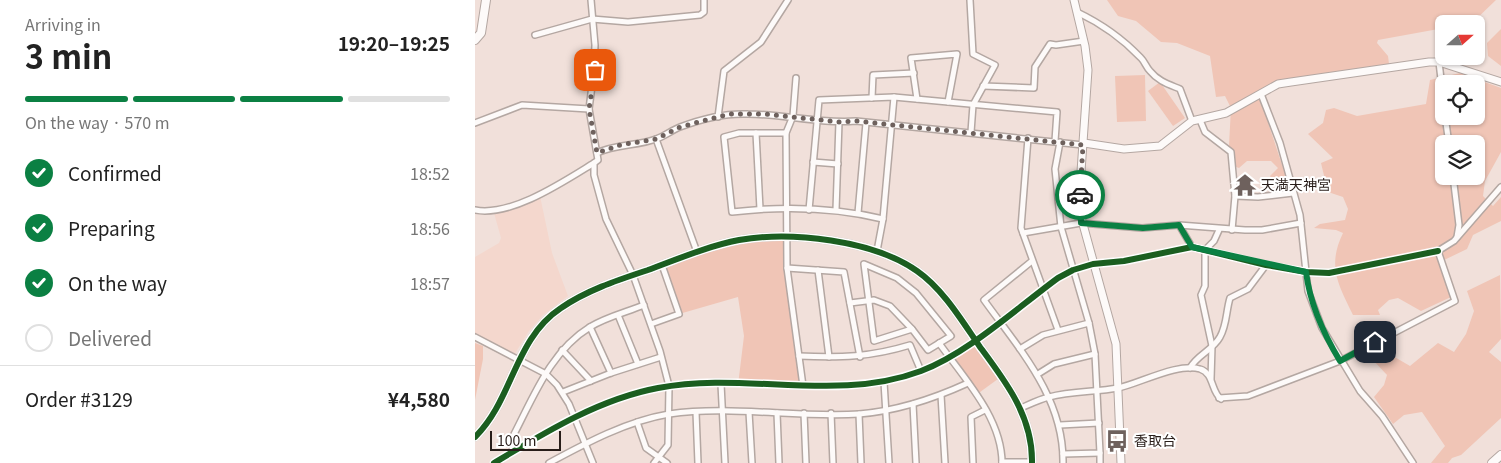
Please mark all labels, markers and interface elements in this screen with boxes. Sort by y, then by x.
text: Arriving in [25,12,101,36]
north arrow [1435,15,1485,65]
map controls [1435,15,1485,185]
text: 19:20–19:25 [338,29,450,56]
text: 3 min [25,32,112,78]
pin [574,49,616,91]
icon: bag [581,56,609,84]
button: locate [1435,75,1485,125]
text: On the way · 570 m [25,110,170,134]
button: layers [1435,135,1485,185]
icon: check [25,159,53,187]
text: Confirmed [68,159,162,186]
text: 18:52 [410,161,450,185]
courier [1055,170,1105,220]
temple icon: 天満天神宮 [1232,172,1258,198]
place label: 天満天神宮 [1261,174,1331,194]
icon: car [1066,181,1094,209]
icon: check [25,214,53,242]
text: Preparing [68,214,155,241]
text: 18:56 [410,216,450,240]
icon: check [25,269,53,297]
text: On the way [68,269,167,296]
text: 18:57 [410,271,450,295]
pin [1354,321,1396,363]
text: Delivered [68,324,152,351]
icon: home [1361,328,1389,356]
text: Order #3129 [25,385,133,412]
text: ¥4,580 [388,385,450,412]
scale bar [490,428,561,451]
bus stop icon: 香取台 [1104,428,1130,454]
text: 100 m [497,430,536,450]
place label: 香取台 [1134,430,1176,450]

